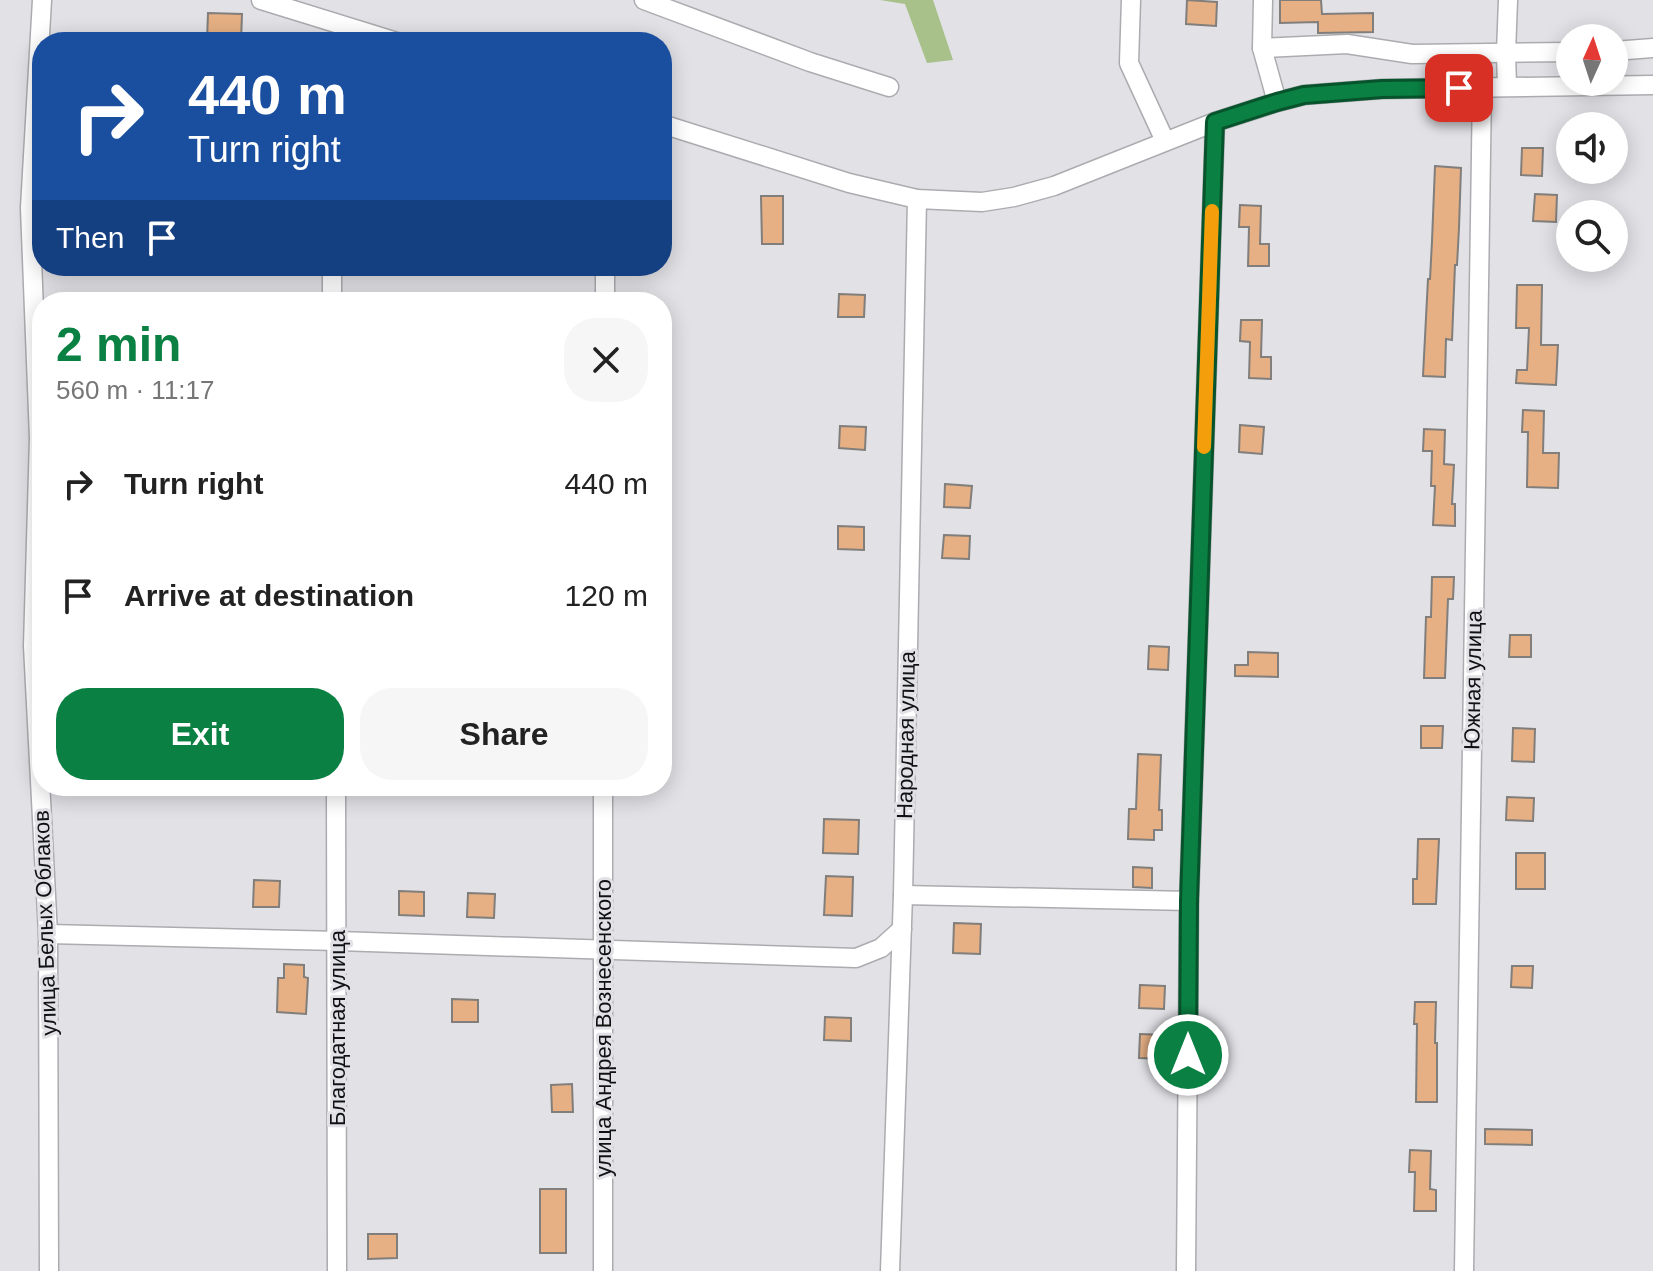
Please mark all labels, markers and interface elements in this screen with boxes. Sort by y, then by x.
north arrow [1556,24,1628,96]
map controls [1556,24,1628,272]
pin [1425,54,1493,122]
text: 440 m [188,63,347,126]
icon: right [56,64,160,168]
icon: arrive [1437,66,1481,110]
button: sound [1556,112,1628,184]
text: Turn right [188,129,341,170]
button: search [1556,200,1628,272]
icon: arrive [140,216,184,260]
text: Then [56,221,124,254]
text: 2 min [56,318,181,371]
button: close [564,318,648,402]
text: 560 m · 11:17 [56,375,215,405]
icon: right [56,462,100,506]
text: Turn right [124,467,263,500]
text: 440 m [565,467,648,500]
icon: arrive [56,574,100,618]
text: Arrive at destination [124,579,414,612]
text: 120 m [565,579,648,612]
street label: Южная улица [1459,609,1487,750]
street label: Народная улица [892,650,920,819]
button: Exit [56,688,344,780]
button: Share [360,688,648,780]
street label: улица Белых Облаков [29,810,61,1036]
street label: улица Андрея Вознесенского [591,879,616,1177]
street label: Благодатная улица [325,929,350,1126]
position arrow [1146,1013,1230,1097]

